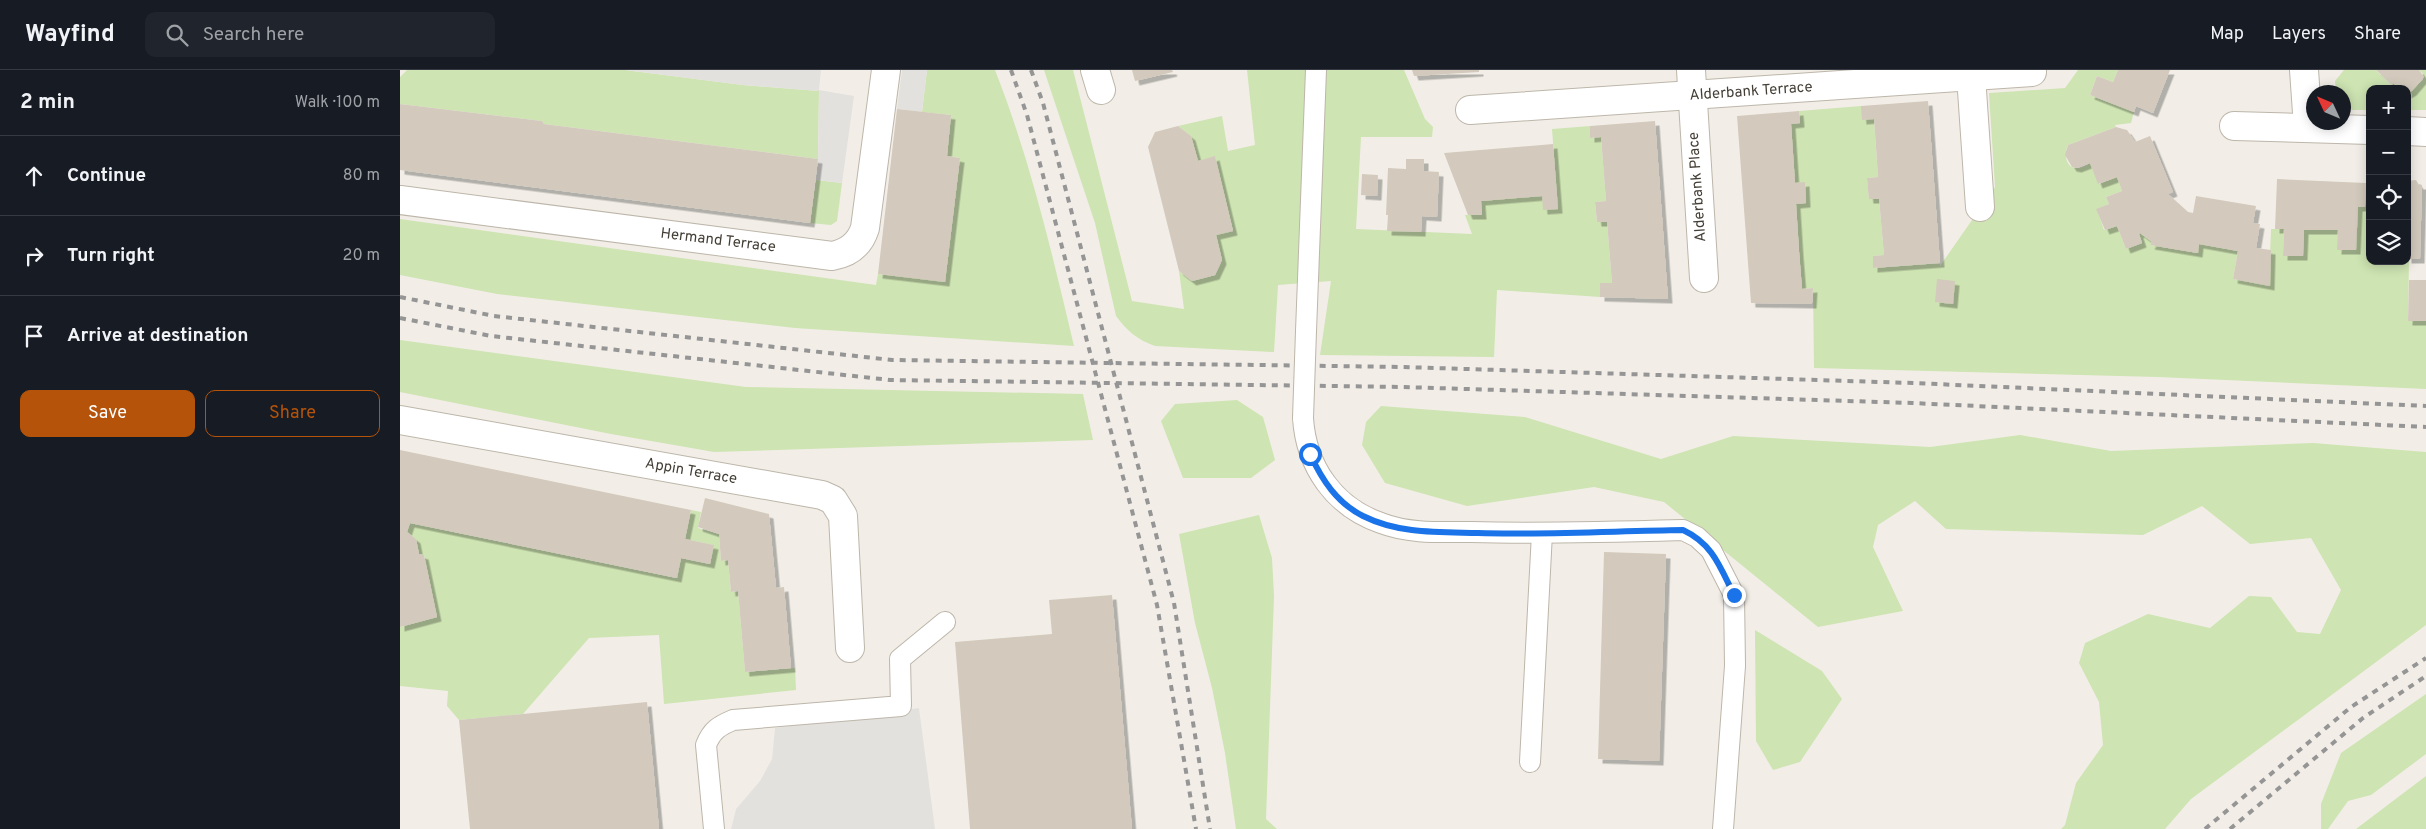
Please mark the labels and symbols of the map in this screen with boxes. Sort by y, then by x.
street label: Alderbank Terrace [1689,78,1813,106]
north arrow [2306,85,2351,130]
street label: Alderbank Place [1685,131,1711,243]
street label: Hermand Terrace [659,224,777,258]
route start [1299,443,1322,466]
street label: Appin Terrace [644,455,738,489]
route end [1723,584,1746,607]

